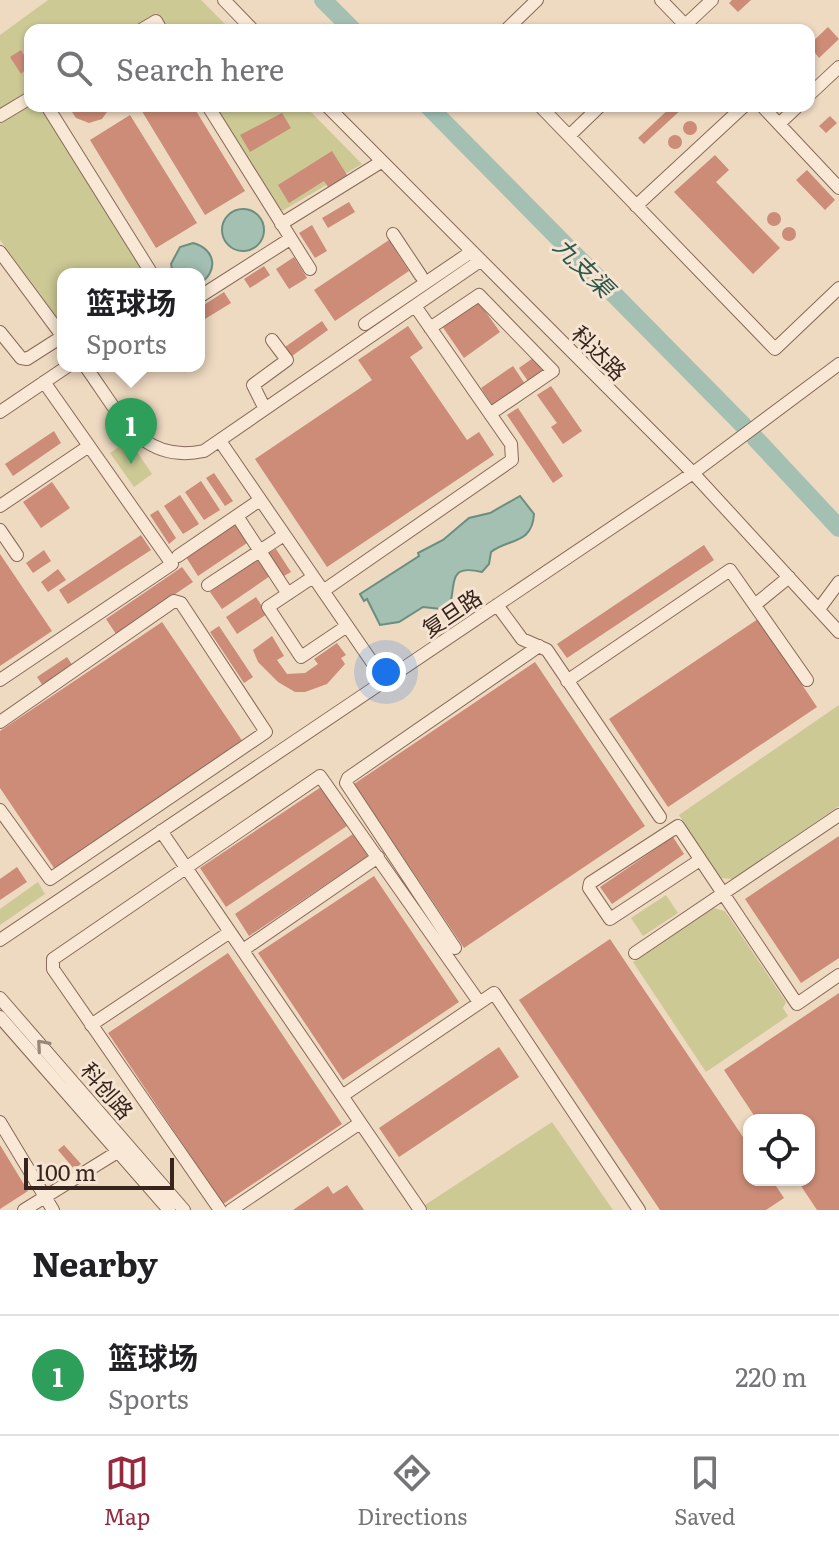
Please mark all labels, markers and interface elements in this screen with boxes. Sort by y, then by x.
search box [24,24,815,112]
icon: search [52,46,96,90]
text: Search here [116,46,284,90]
water label: 九支渠 [547,228,625,306]
popup [57,268,205,372]
text: 篮球场 [86,279,176,323]
street label: 科达路 [565,317,635,387]
text: Sports [86,323,167,362]
pin: 1 [105,398,157,464]
street label: 复旦路 [414,580,488,644]
your location [366,652,406,692]
one-way arrow [37,1040,51,1055]
street label: 科创路 [74,1054,142,1126]
map controls [743,1114,815,1186]
button: locate [743,1114,815,1186]
scale bar [24,1154,174,1190]
text: 100 m [36,1155,96,1188]
text: Nearby [32,1237,158,1287]
text: 篮球场 [108,1334,198,1378]
text: 1 [53,1356,63,1395]
text: 220 m [735,1356,807,1395]
text: Sports [108,1378,189,1417]
tab: Map [103,1451,150,1532]
tab: Directions [357,1451,467,1532]
tab: Saved [674,1451,736,1532]

